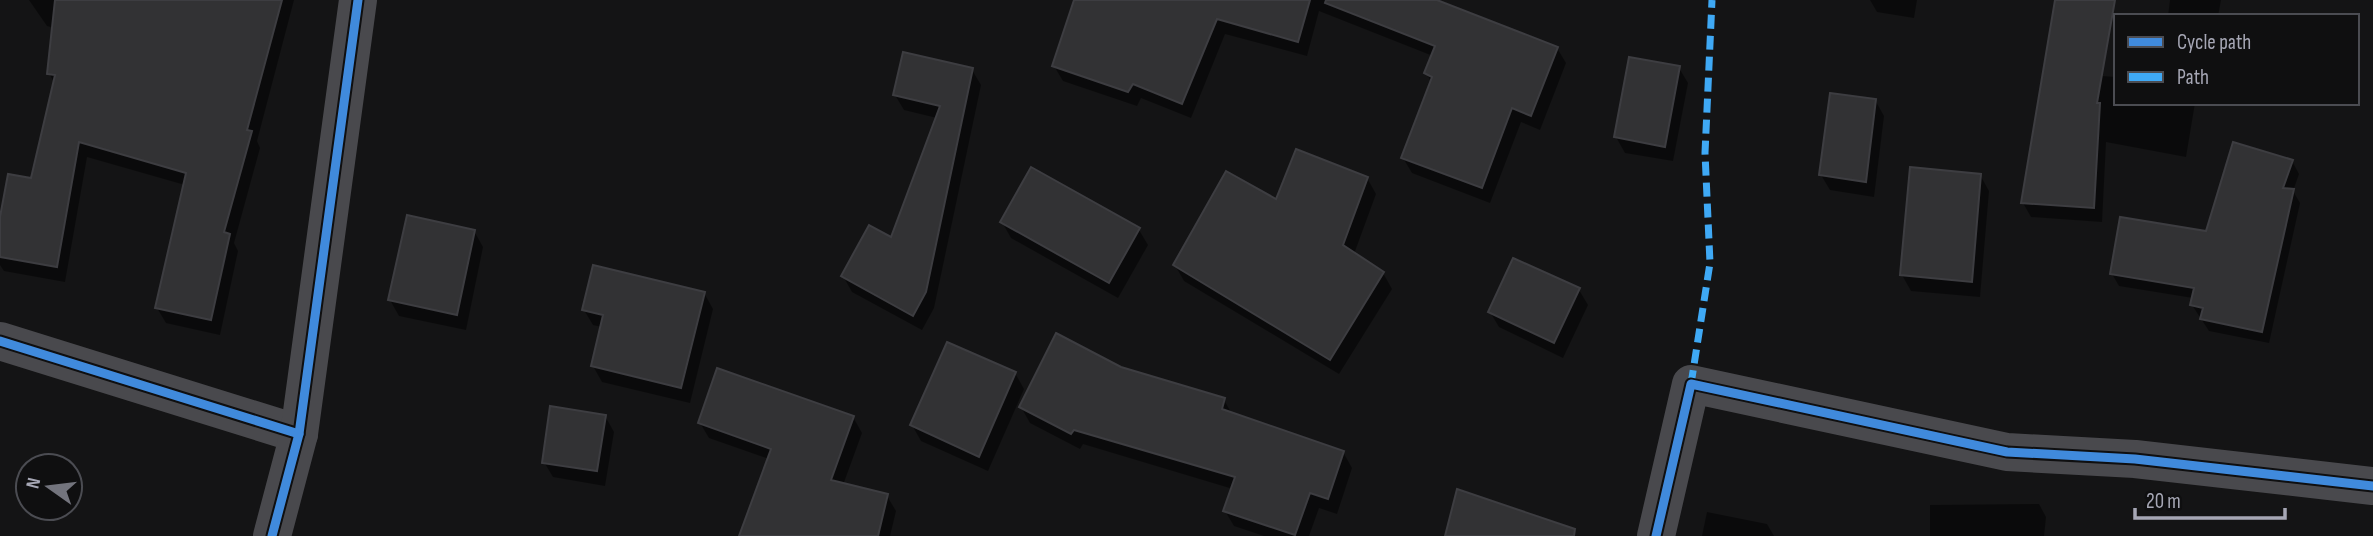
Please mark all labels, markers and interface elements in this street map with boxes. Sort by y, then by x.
legend [2114,14,2359,105]
text: Cycle path [2177,30,2251,55]
text: Path [2177,65,2209,90]
north arrow [14,452,84,522]
text: N [22,476,46,491]
scale bar [2135,476,2286,520]
text: 20 m [2146,489,2181,514]

